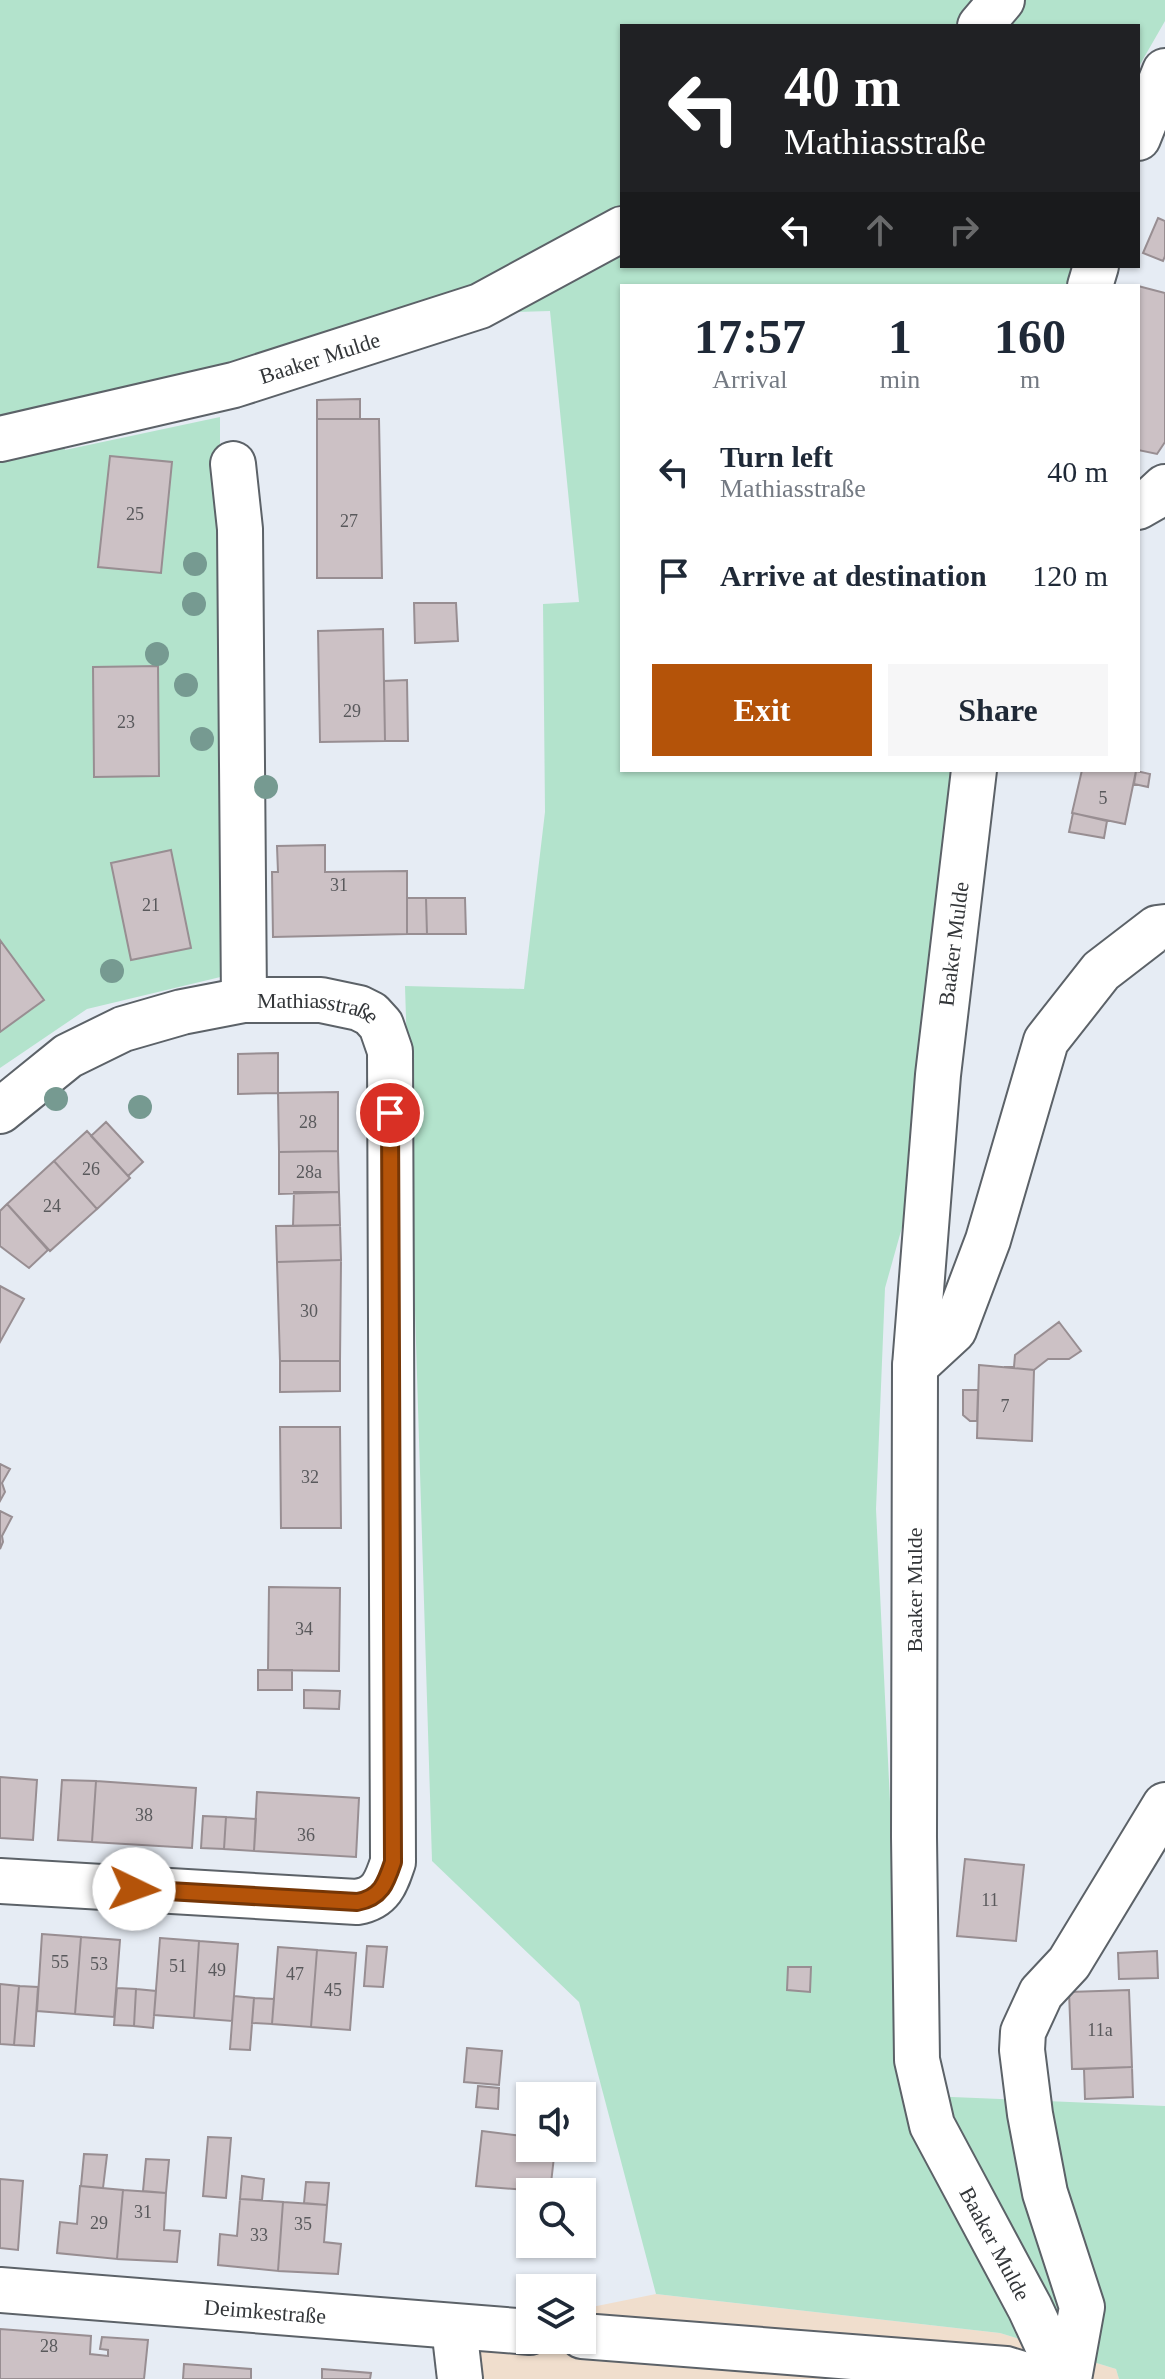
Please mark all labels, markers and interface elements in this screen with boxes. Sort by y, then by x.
icon: left [652,56,756,160]
text: 40 m [784,56,901,118]
text: Mathiasstraße [784,122,986,162]
icon: left [774,208,818,252]
icon: ahead [858,208,902,252]
icon: right [942,208,986,252]
text: 17:57 [694,310,806,363]
text: 1 [888,310,912,363]
text: 160 [994,310,1066,363]
street label: Baaker Mulde [256,327,383,389]
text: Arrival [712,365,787,394]
text: min [880,365,920,394]
text: m [1020,365,1040,394]
text: Turn left [720,440,833,473]
icon: left [652,450,696,494]
text: 40 m [1047,455,1108,488]
text: Mathiasstraße [720,474,866,503]
house number: 25 [126,504,144,524]
house number: 27 [340,511,358,531]
icon: arrive [652,554,696,598]
text: Arrive at destination [720,559,987,592]
text: 120 m [1032,559,1108,592]
button: Exit [652,664,872,756]
button: Share [888,664,1108,756]
house number: 29 [343,701,361,721]
house number: 23 [117,712,135,732]
house number: 5 [1099,788,1108,808]
house number: 31 [330,875,348,895]
street label: Baaker Mulde [933,880,974,1008]
house number: 21 [142,895,160,915]
street label: Mathiasstraße [257,988,385,1028]
pin [356,1079,424,1147]
icon: arrive [368,1091,412,1135]
house number: 28 [299,1112,317,1132]
house number: 26 [82,1159,100,1179]
house number: 28a [296,1162,322,1182]
house number: 24 [43,1196,61,1216]
house number: 30 [300,1301,318,1321]
house number: 7 [1001,1396,1010,1416]
house number: 32 [301,1467,319,1487]
street label: Baaker Mulde [902,1527,927,1653]
house number: 34 [295,1619,313,1639]
house number: 38 [135,1805,153,1825]
house number: 36 [297,1825,315,1845]
position arrow [92,1847,176,1931]
house number: 11 [981,1890,999,1910]
house number: 55 [51,1952,69,1972]
house number: 53 [90,1954,108,1974]
house number: 51 [169,1956,187,1976]
house number: 49 [208,1960,226,1980]
house number: 47 [286,1964,304,1984]
house number: 45 [324,1980,342,2000]
house number: 11a [1087,2020,1113,2040]
map controls [516,2082,596,2354]
button: sound [516,2082,596,2162]
button: search [516,2178,596,2258]
street label: Baaker Mulde [954,2182,1036,2305]
house number: 31 [134,2202,152,2222]
house number: 29 [90,2213,108,2233]
house number: 35 [294,2214,312,2234]
house number: 33 [250,2225,268,2245]
button: layers [516,2274,596,2354]
street label: Deimkestraße [203,2294,327,2329]
house number: 28 [40,2336,58,2356]

